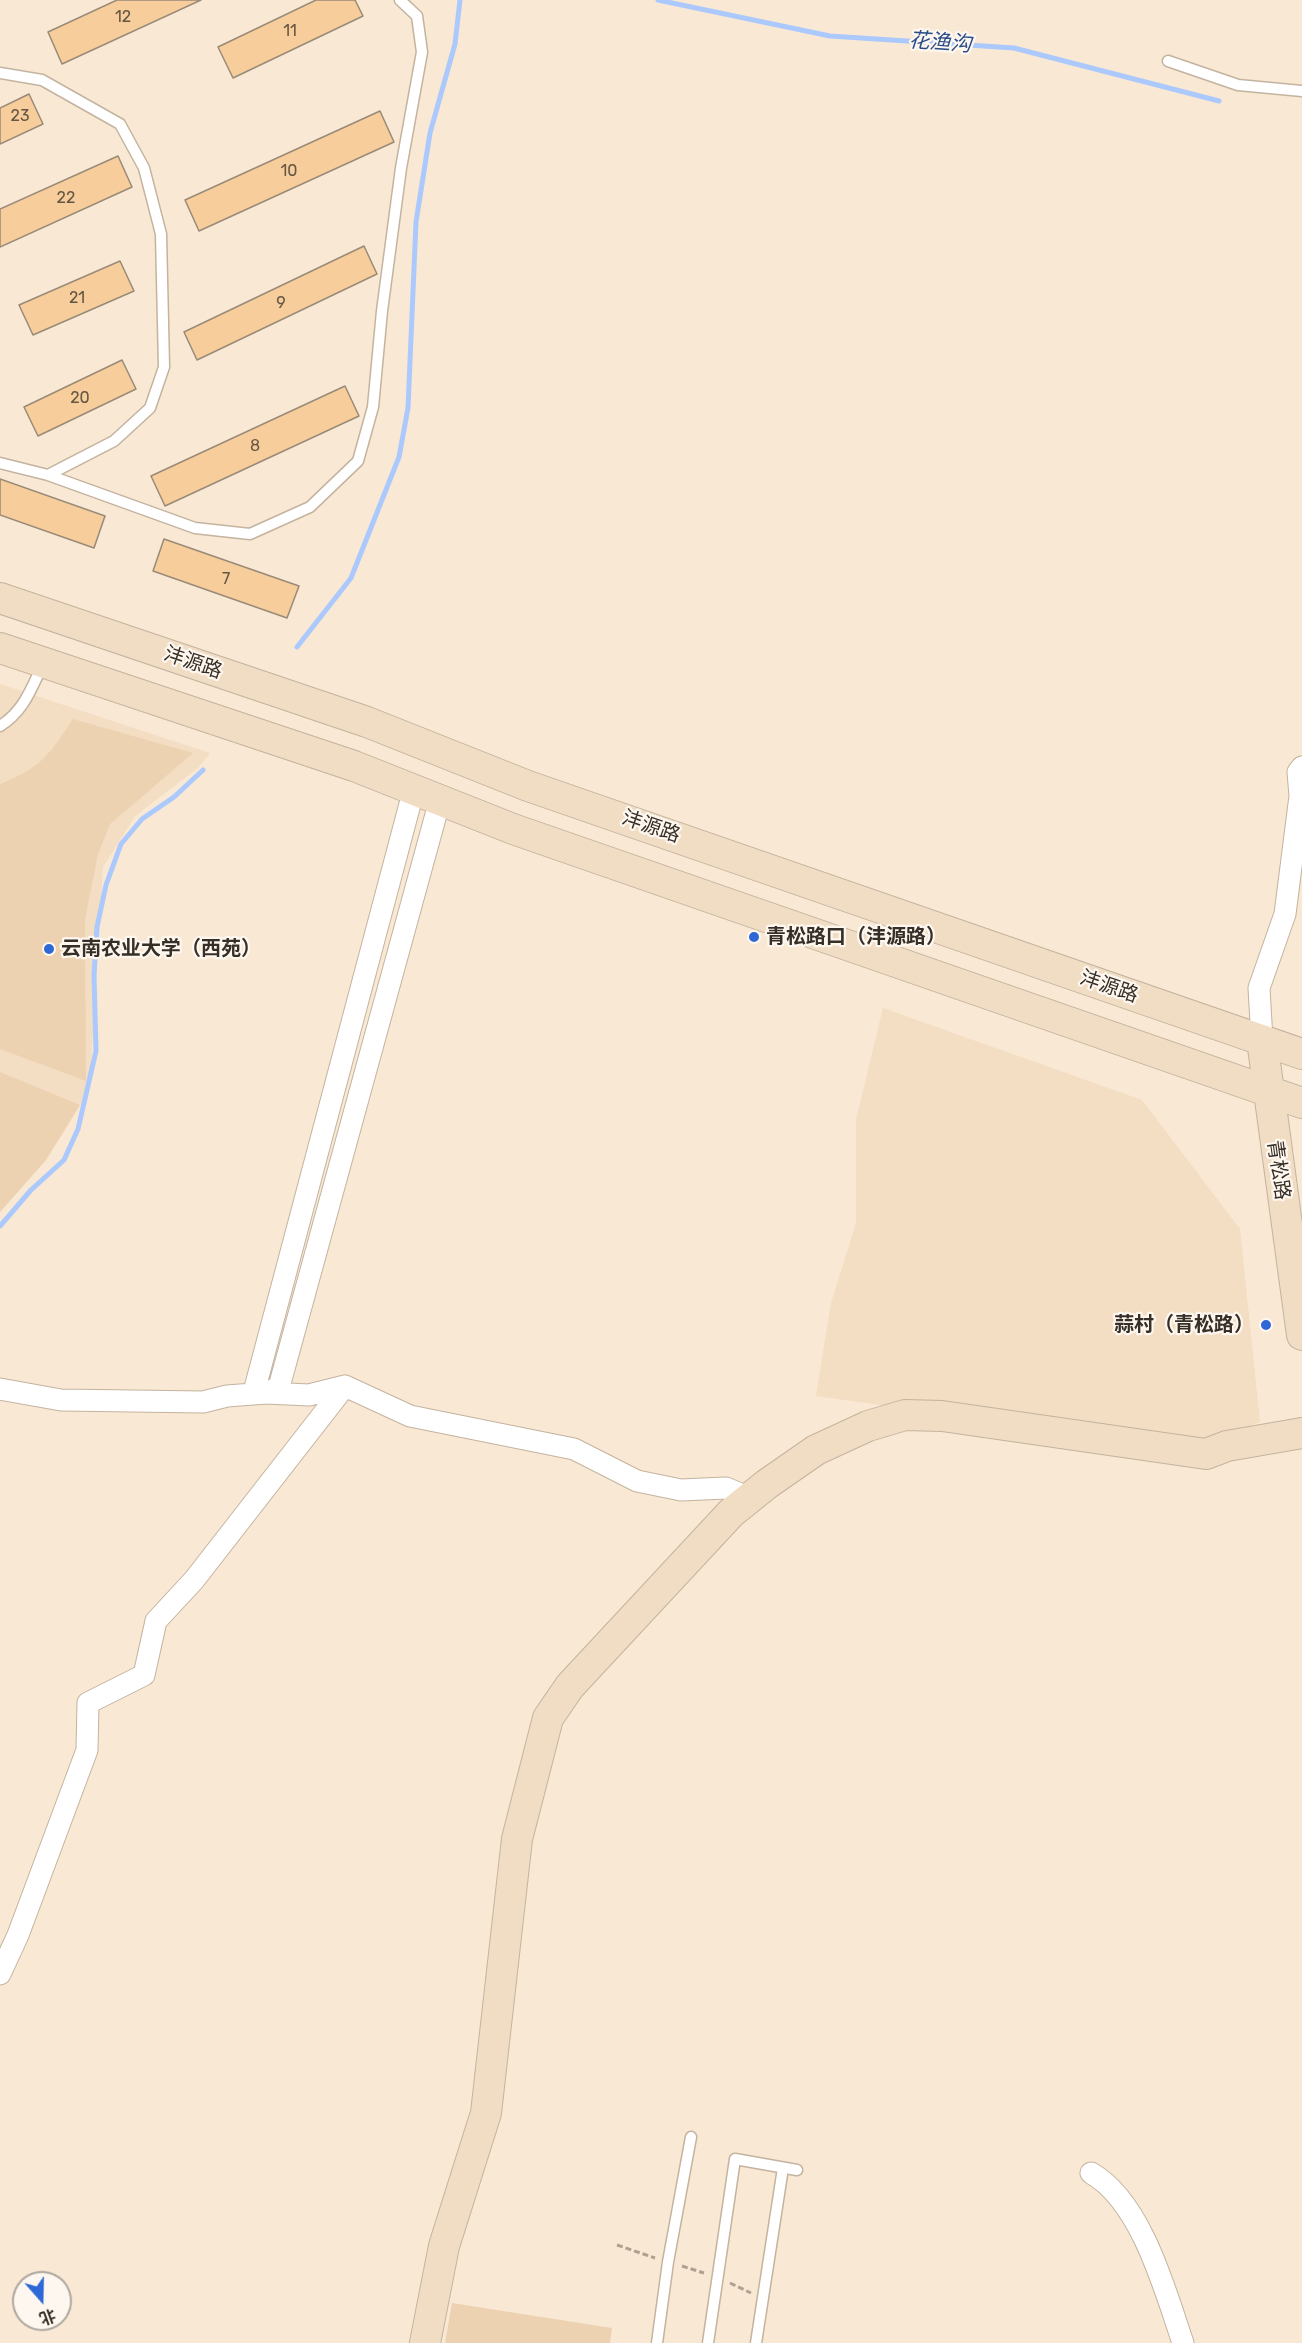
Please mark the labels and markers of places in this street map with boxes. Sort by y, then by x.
place label: 青松路口（沣源路） [766,925,946,949]
marker: 青松路口（沣源路） [747,930,761,944]
place label: 云南农业大学（西苑） [61,937,261,961]
marker: 云南农业大学（西苑） [42,942,56,956]
place label: 蒜村（青松路） [1114,1313,1254,1337]
marker: 蒜村（青松路） [1259,1318,1273,1332]

